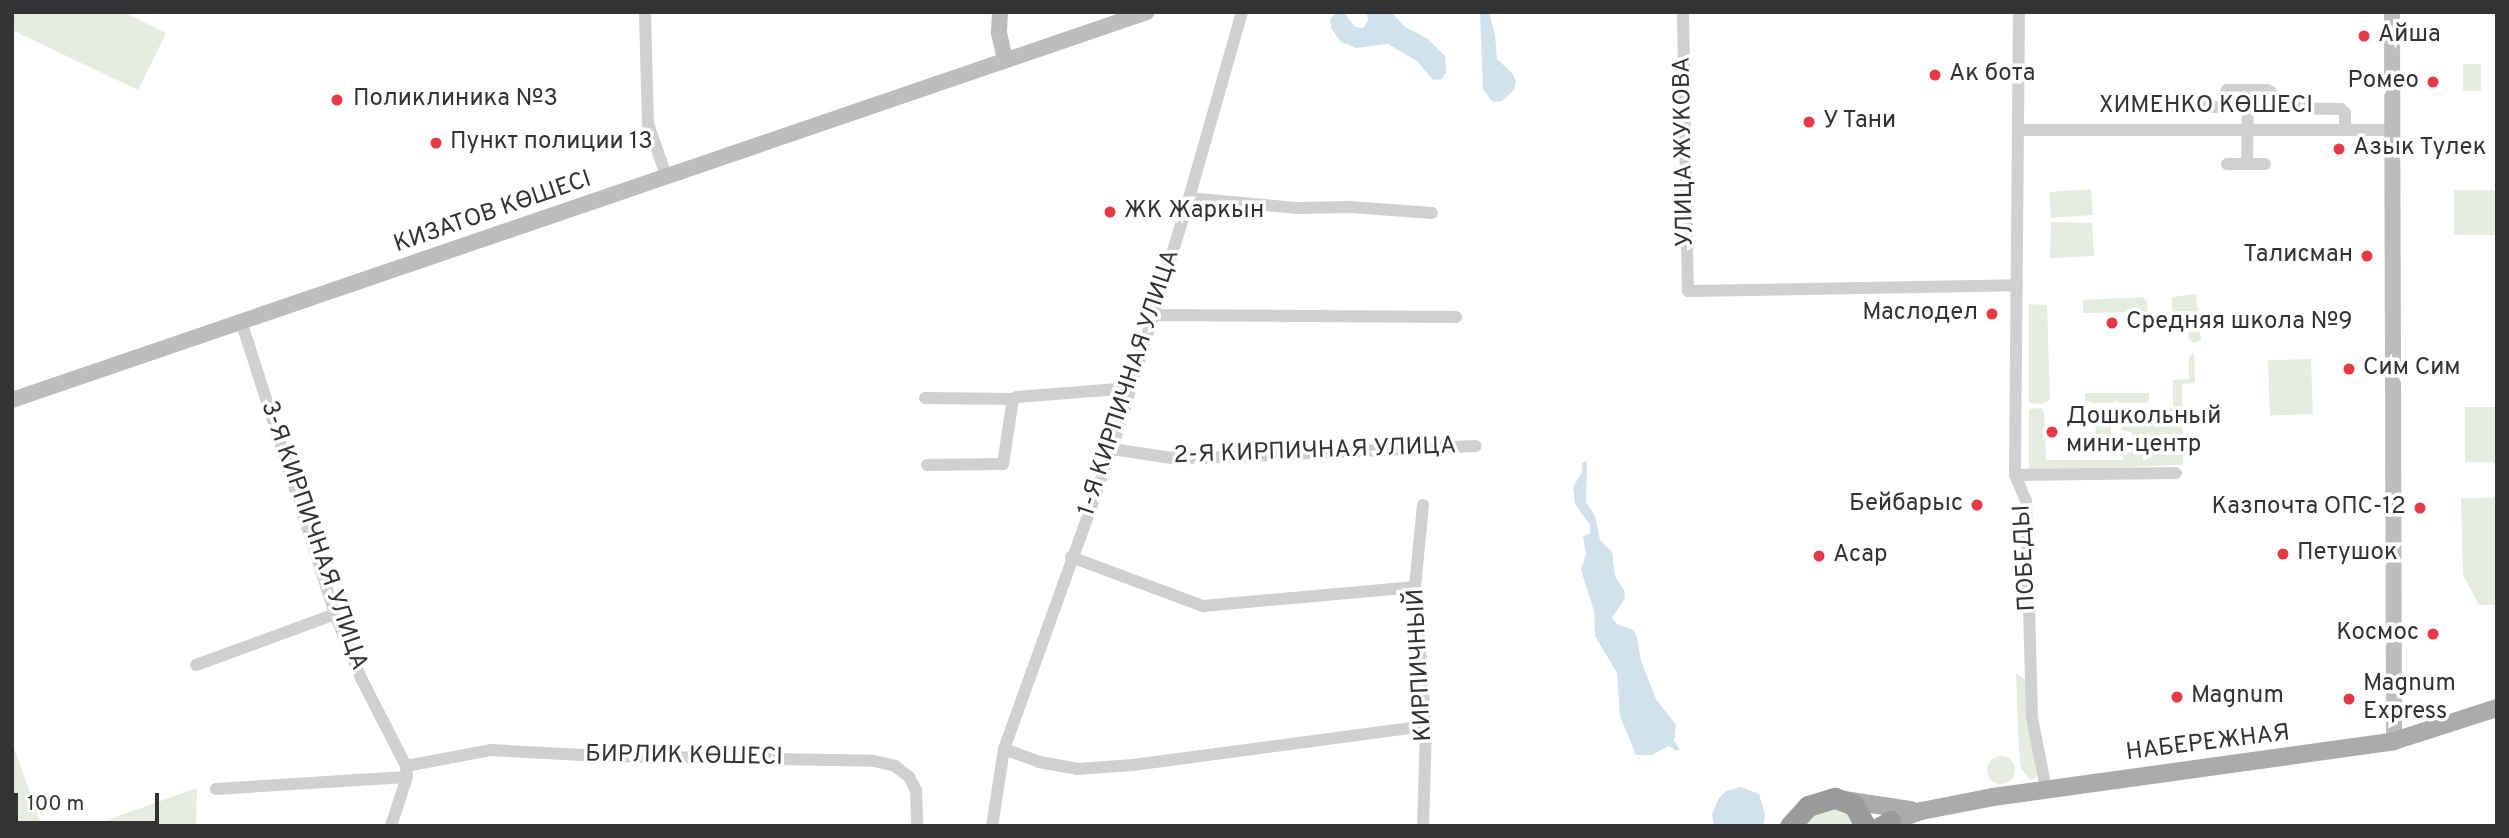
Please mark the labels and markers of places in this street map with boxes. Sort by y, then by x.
place label: Айша [2378,22,2441,50]
marker: Айша [2356,28,2372,44]
place label: Ак бота [1949,61,2035,89]
marker: Ак бота [1927,67,1943,83]
place label: Ромео [2347,68,2419,96]
marker: Ромео [2425,74,2441,90]
place label: Поликлиника №3 [353,86,558,114]
marker: Поликлиника №3 [327,90,347,110]
place label: У Тани [1823,108,1898,136]
marker: У Тани [1801,114,1817,130]
place label: Пункт полиции 13 [450,129,653,157]
marker: Пункт полиции 13 [428,135,444,151]
place label: Азык Тулек [2353,135,2487,163]
marker: Азык Тулек [2331,141,2347,157]
place label: ЖК Жаркын [1124,198,1264,226]
marker: ЖК Жаркын [1102,204,1118,220]
place label: Талисман [2243,242,2353,270]
marker: Талисман [2359,248,2375,264]
place label: Маслодел [1862,300,1978,328]
marker: Маслодел [1984,306,2000,322]
place label: Средняя школа №9 [2126,309,2353,337]
marker: Средняя школа №9 [2104,315,2120,331]
place label: Сим Сим [2363,355,2461,383]
marker: Сим Сим [2341,361,2357,377]
place label: Дошкольный мини-центр [2066,404,2221,460]
marker: Дошкольный мини-центр [2044,424,2060,440]
place label: Бейбарыс [1849,491,1963,519]
place label: Казпочта ОПС-12 [2212,494,2406,522]
marker: Бейбарыс [1969,497,1985,513]
marker: Казпочта ОПС-12 [2412,500,2428,516]
place label: Петушок [2297,540,2398,568]
place label: Асар [1833,542,1888,570]
marker: Петушок [2275,546,2291,562]
marker: Асар [1811,548,1827,564]
place label: Космос [2336,620,2419,648]
marker: Космос [2425,626,2441,642]
place label: Magnum Express [2363,671,2456,727]
place label: Magnum [2191,683,2284,711]
marker: Magnum [2169,689,2185,705]
marker: Magnum Express [2341,691,2357,707]

